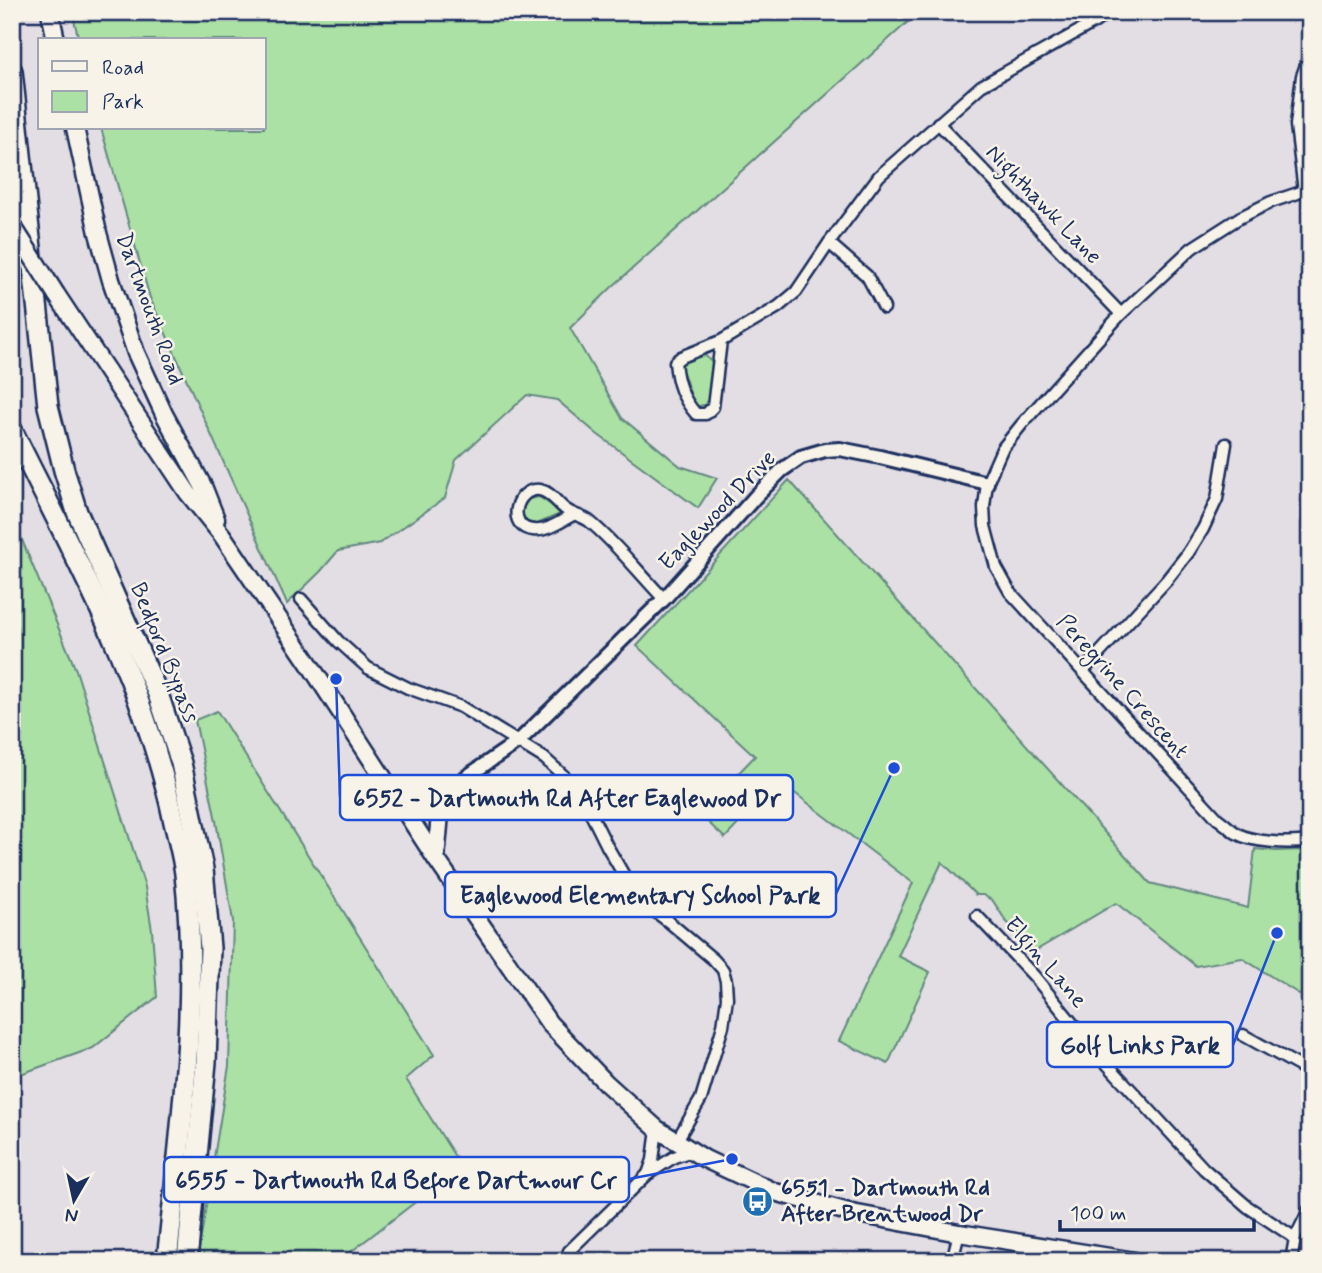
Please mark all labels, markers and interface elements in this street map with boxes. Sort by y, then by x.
legend [38,38,266,130]
text: Road [102,54,144,82]
text: Park [102,88,144,116]
street label: Nighthawk Lane [977,139,1108,273]
street label: Dartmouth Road [108,229,190,389]
street label: Eaglewood Drive [653,444,783,578]
street label: Bedford Bypass [121,578,206,728]
street label: Peregrine Crescent [1048,608,1195,767]
callout: 6552 - Dartmouth Rd After Eaglewood Dr [340,775,793,820]
text: 6552 - Dartmouth Rd After Eaglewood Dr [353,784,782,816]
callout: Eaglewood Elementary School Park [445,872,836,917]
text: Eaglewood Elementary School Park [460,881,820,913]
street label: Elgin Lane [996,911,1093,1016]
callout: Golf Links Park [1047,1022,1233,1067]
text: Golf Links Park [1060,1031,1220,1062]
callout: 6555 - Dartmouth Rd Before Dartmour Cr [164,1157,629,1202]
north arrow [38,1164,108,1234]
text: 6555 - Dartmouth Rd Before Dartmour Cr [175,1166,618,1199]
place label: 6551 - Dartmouth Rd After Brentwood Dr [781,1174,990,1230]
bus stop icon: 6551 - Dartmouth Rd After Brentwood Dr [741,1185,775,1219]
scale bar [1060,1189,1254,1233]
text: 100 m [1070,1200,1126,1228]
text: N [63,1202,80,1229]

